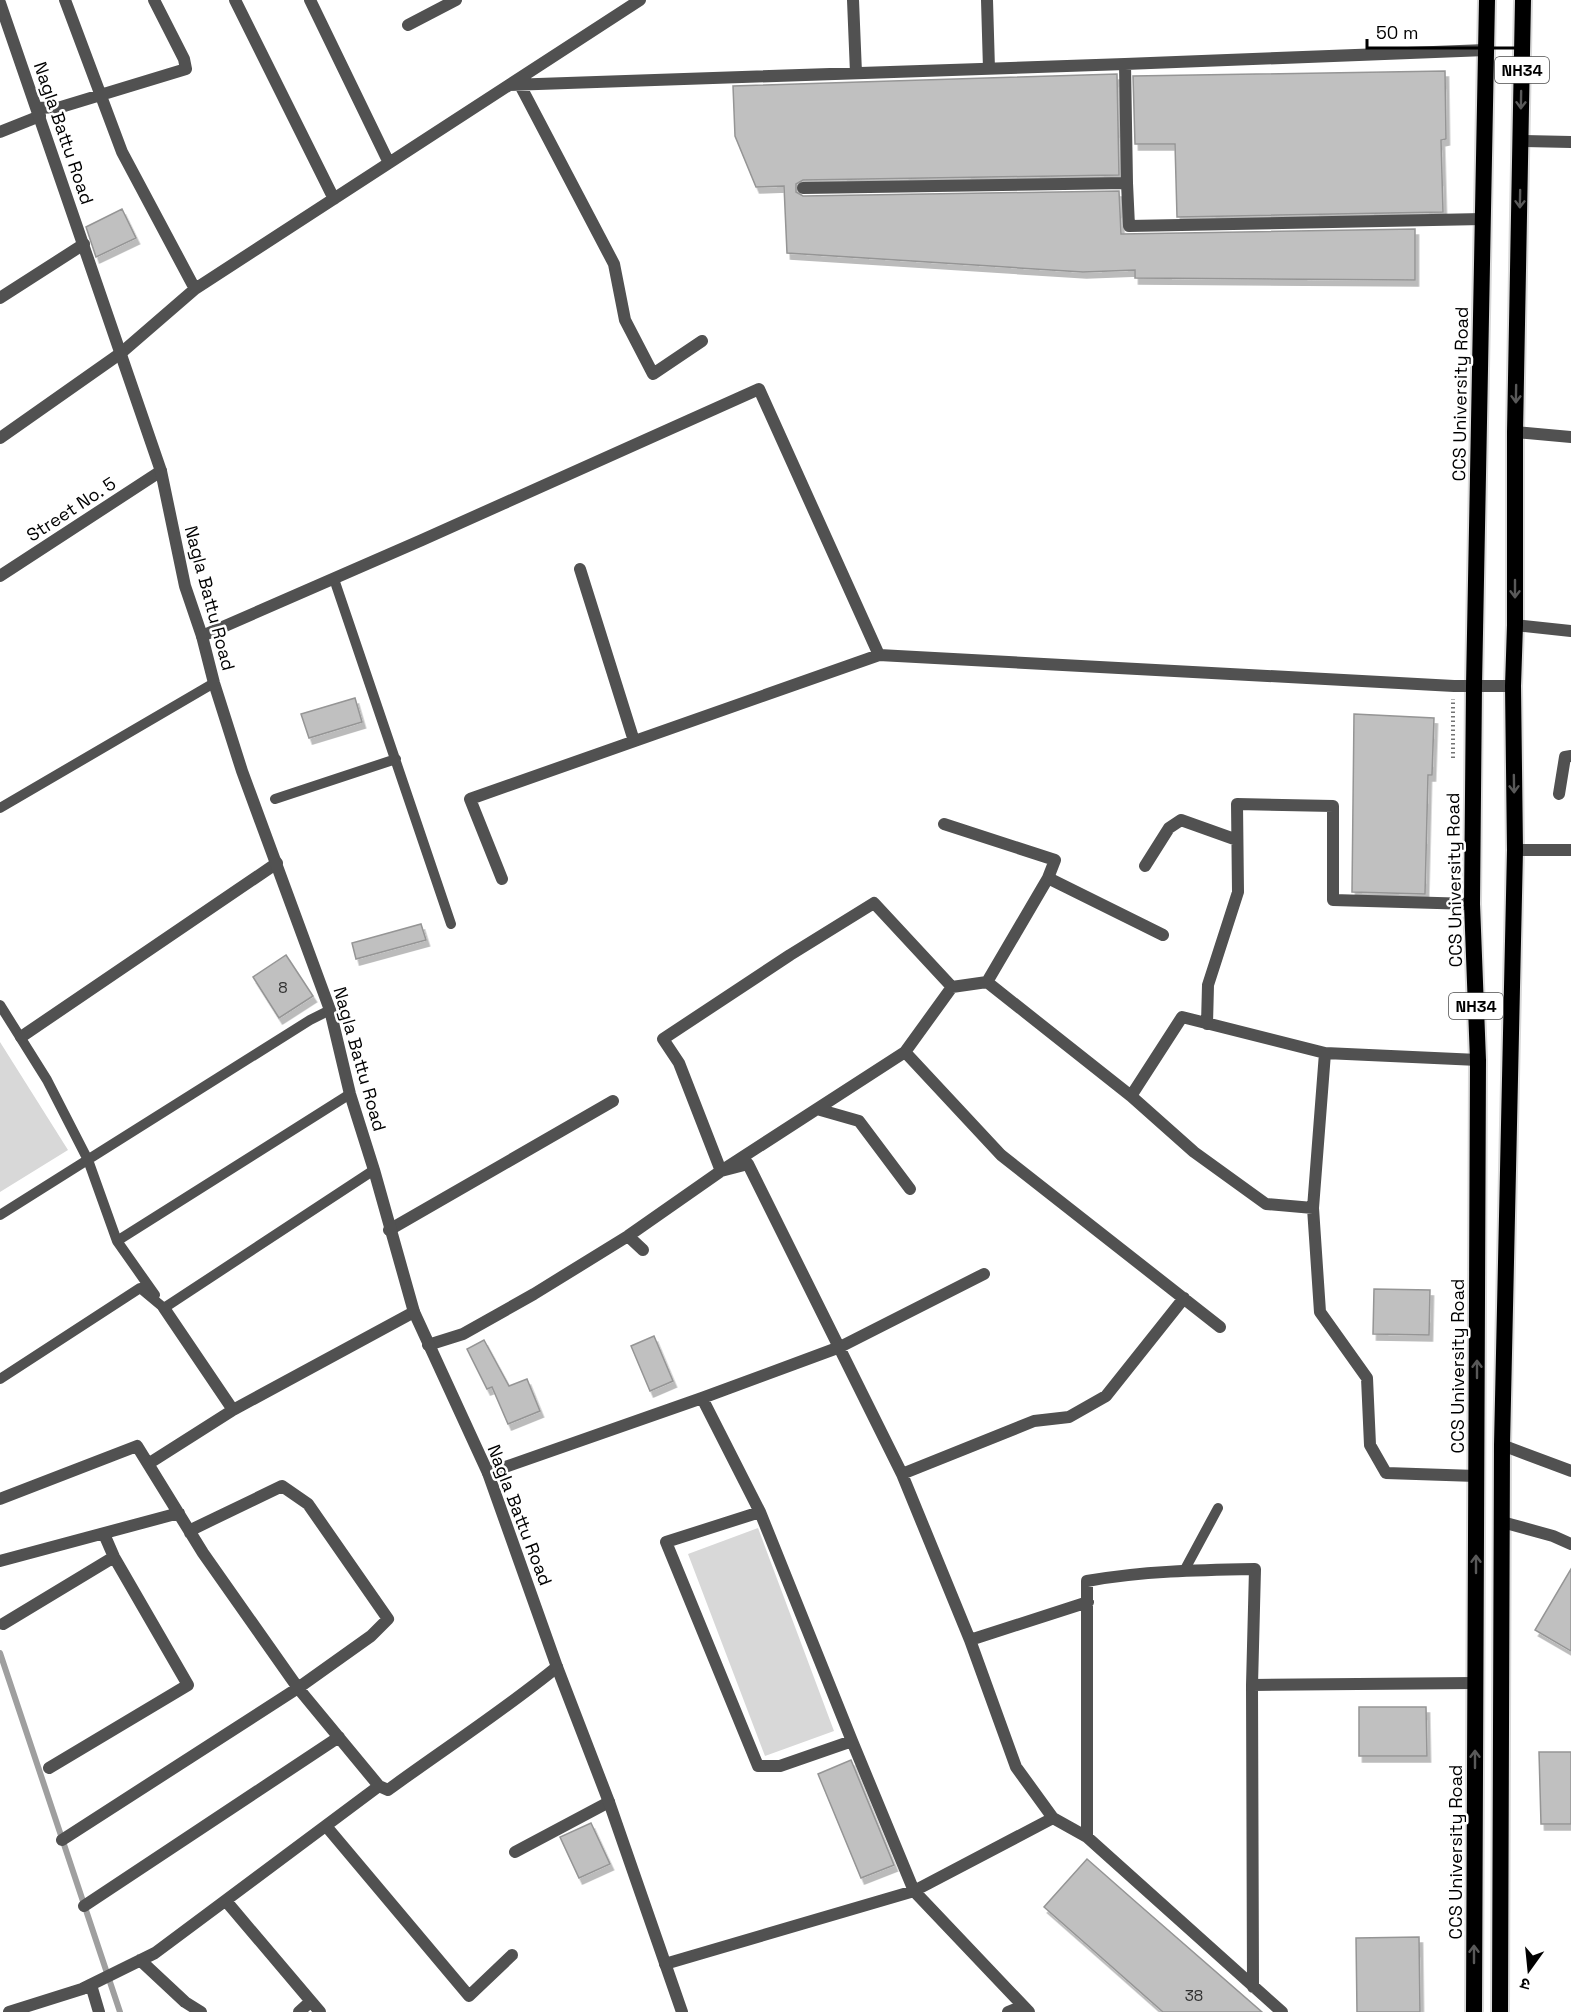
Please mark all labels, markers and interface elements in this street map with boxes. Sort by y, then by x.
scale bar [1367,12,1517,50]
text: 50 m [1376,21,1418,44]
road number: NH34 [1495,57,1549,83]
street label: Nagla Battu Road [29,59,99,207]
one-way arrow [1516,90,1527,110]
one-way arrow [1514,189,1526,209]
street label: CCS University Road [1447,306,1473,482]
one-way arrow [1510,384,1522,404]
street label: Street No. 5 [22,472,120,546]
street label: Nagla Battu Road [180,523,240,673]
one-way arrow [1509,579,1521,599]
one-way arrow [1508,774,1520,794]
street label: CCS University Road [1441,792,1467,968]
house number: 8 [278,978,288,997]
street label: Nagla Battu Road [328,984,392,1134]
road number: NH34 [1449,993,1503,1019]
street label: CCS University Road [1446,1279,1469,1453]
one-way arrow [1471,1359,1483,1379]
street label: Nagla Battu Road [483,1441,557,1589]
one-way arrow [1470,1554,1482,1574]
one-way arrow [1469,1749,1481,1769]
street label: CCS University Road [1444,1765,1467,1939]
north arrow [1499,1940,1559,2000]
one-way arrow [1468,1944,1480,1964]
text: उ [1517,1972,1532,1995]
house number: 38 [1185,1986,1203,2005]

